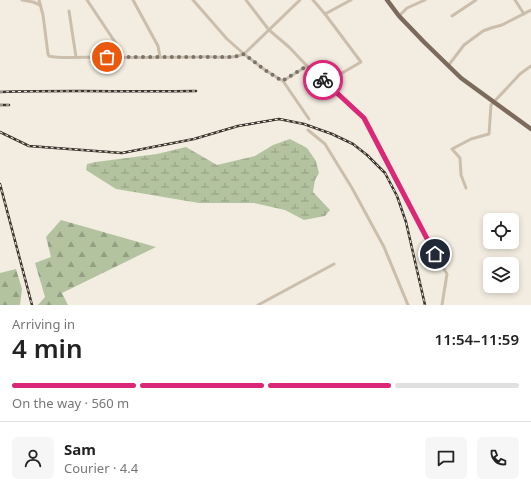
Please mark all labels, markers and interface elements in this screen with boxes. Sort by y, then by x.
pin [90,40,124,74]
icon: bag [96,46,118,68]
courier [303,60,343,100]
icon: bike [312,69,334,91]
map controls [483,213,519,293]
button: locate [483,213,519,249]
pin [418,237,452,271]
icon: home [424,243,446,265]
button: layers [483,257,519,293]
text: Arriving in [12,315,75,333]
text: 11:54–11:59 [435,329,519,349]
text: 4 min [12,330,83,366]
text: On the way · 560 m [12,394,129,412]
button: person [12,437,54,479]
button: chat [425,437,467,479]
button: phone [477,437,519,479]
text: Sam [64,439,96,459]
text: Courier · 4.4 [64,459,138,477]

